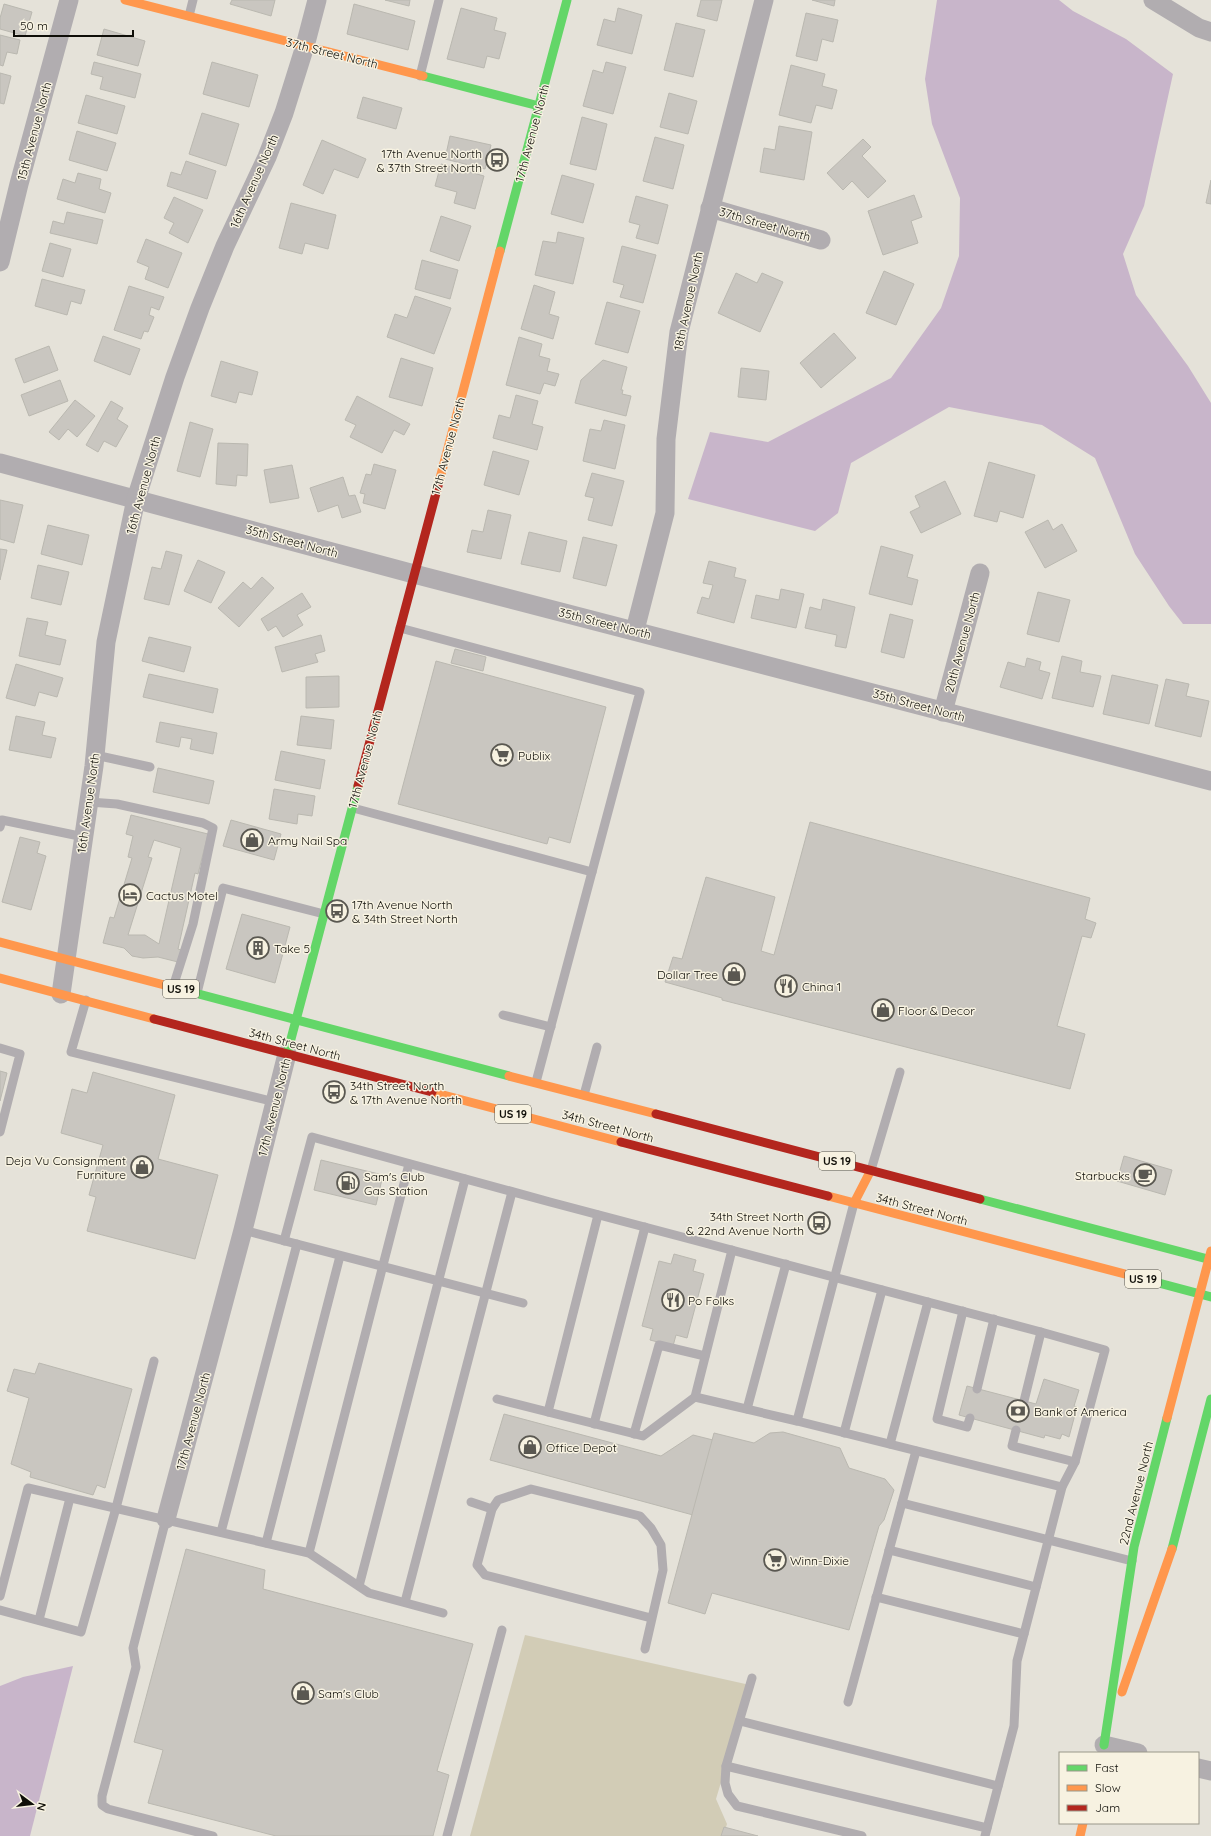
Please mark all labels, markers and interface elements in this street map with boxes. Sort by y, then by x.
scale bar [14,12,133,38]
text: 50 m [20,18,48,33]
street label: 37th Street North [284,34,380,72]
street label: 15th Avenue North [14,80,54,182]
street label: 17th Avenue North [512,82,552,184]
street label: 16th Avenue North [227,132,281,230]
place label: 17th Avenue North & 37th Street North [376,146,482,175]
bus stop icon: 17th Avenue North & 37th Street North [484,147,510,173]
street label: 37th Street North [718,204,812,244]
street label: 18th Avenue North [670,250,706,352]
street label: 17th Avenue North [428,395,468,497]
street label: 16th Avenue North [123,434,163,536]
street label: 35th Street North [244,522,340,560]
street label: 20th Avenue North [941,590,983,694]
street label: 35th Street North [557,604,653,642]
street label: 35th Street North [871,686,967,724]
street label: 17th Avenue North [345,708,385,810]
supermarket icon: Publix [489,742,515,768]
place label: Publix [518,748,551,763]
street label: 16th Avenue North [74,752,102,854]
shop icon: Army Nail Spa [239,827,265,853]
place label: Army Nail Spa [268,833,347,848]
hotel icon: Cactus Motel [117,882,143,908]
place label: Cactus Motel [146,888,218,903]
place label: 17th Avenue North & 34th Street North [352,897,458,926]
bus stop icon: 17th Avenue North & 34th Street North [324,898,350,924]
building icon: Take 5 [245,935,271,961]
place label: Take 5 [274,941,310,956]
shop icon: Dollar Tree [721,961,747,987]
place label: Dollar Tree [657,967,718,982]
restaurant icon: China 1 [773,973,799,999]
place label: China 1 [802,979,841,994]
road number: US 19 [163,980,199,998]
shop icon: Floor & Decor [870,997,896,1023]
place label: Floor & Decor [898,1003,975,1018]
street label: 34th Street North [247,1025,343,1063]
street label: 17th Avenue North [255,1056,293,1158]
place label: 34th Street North & 17th Avenue North [350,1078,462,1107]
bus stop icon: 34th Street North & 17th Avenue North [321,1079,347,1105]
road number: US 19 [495,1105,531,1123]
street label: 34th Street North [560,1107,656,1145]
road number: US 19 [819,1152,855,1170]
place label: Deja Vu Consignment Furniture [5,1153,126,1182]
shop icon: Deja Vu Consignment Furniture [129,1154,155,1180]
cafe icon: Starbucks [1132,1162,1158,1188]
place label: Starbucks [1075,1168,1130,1183]
place label: Sam's Club Gas Station [364,1169,428,1198]
fuel station icon: Sam's Club Gas Station [335,1170,361,1196]
street label: 34th Street North [874,1190,970,1228]
place label: 34th Street North & 22nd Avenue North [686,1209,804,1238]
bus stop icon: 34th Street North & 22nd Avenue North [806,1210,832,1236]
road number: US 19 [1125,1270,1161,1288]
restaurant icon: Po Folks [660,1287,686,1313]
place label: Po Folks [688,1293,735,1308]
street label: 17th Avenue North [173,1370,213,1472]
bank icon: Bank of America [1005,1398,1031,1424]
place label: Bank of America [1034,1404,1127,1419]
shop icon: Office Depot [517,1434,543,1460]
street label: 22nd Avenue North [1116,1439,1156,1547]
place label: Office Depot [546,1440,617,1455]
supermarket icon: Winn-Dixie [762,1547,788,1573]
place label: Winn-Dixie [790,1553,849,1568]
shop icon: Sam's Club [290,1680,316,1706]
place label: Sam's Club [318,1686,379,1701]
legend [1059,1752,1199,1824]
text: Fast [1095,1760,1119,1775]
text: Slow [1095,1780,1121,1795]
north arrow [12,1784,52,1824]
text: Jam [1095,1800,1120,1815]
text: N [34,1801,49,1812]

